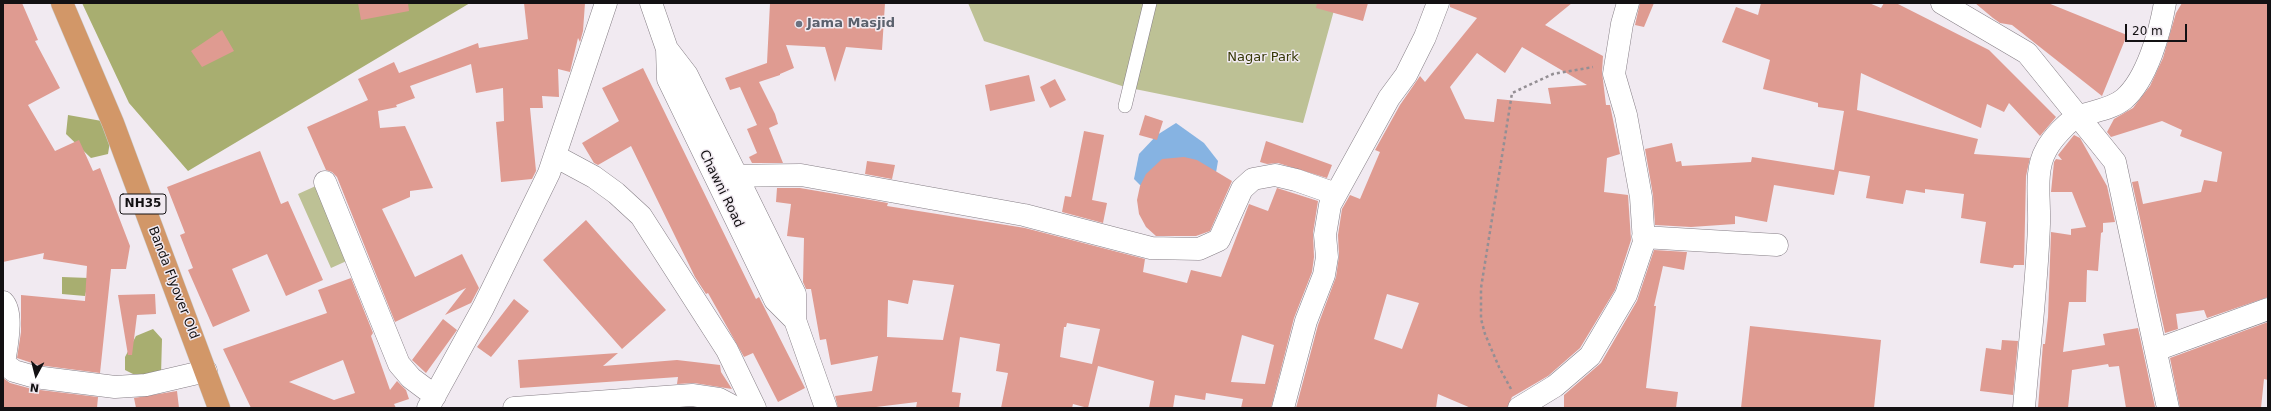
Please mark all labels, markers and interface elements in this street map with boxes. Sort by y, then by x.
place label: Jama Masjid [807,16,895,32]
scale bar [2127,16,2189,42]
marker: Jama Masjid [794,19,804,29]
text: 20 m [2132,24,2163,38]
park label: Nagar Park [1227,50,1299,66]
street label: Chawni Road [695,148,747,230]
road number: NH35 [120,194,166,214]
street label: Banda Flyover Old [144,224,202,342]
north arrow [16,355,56,395]
text: N [29,380,40,394]

